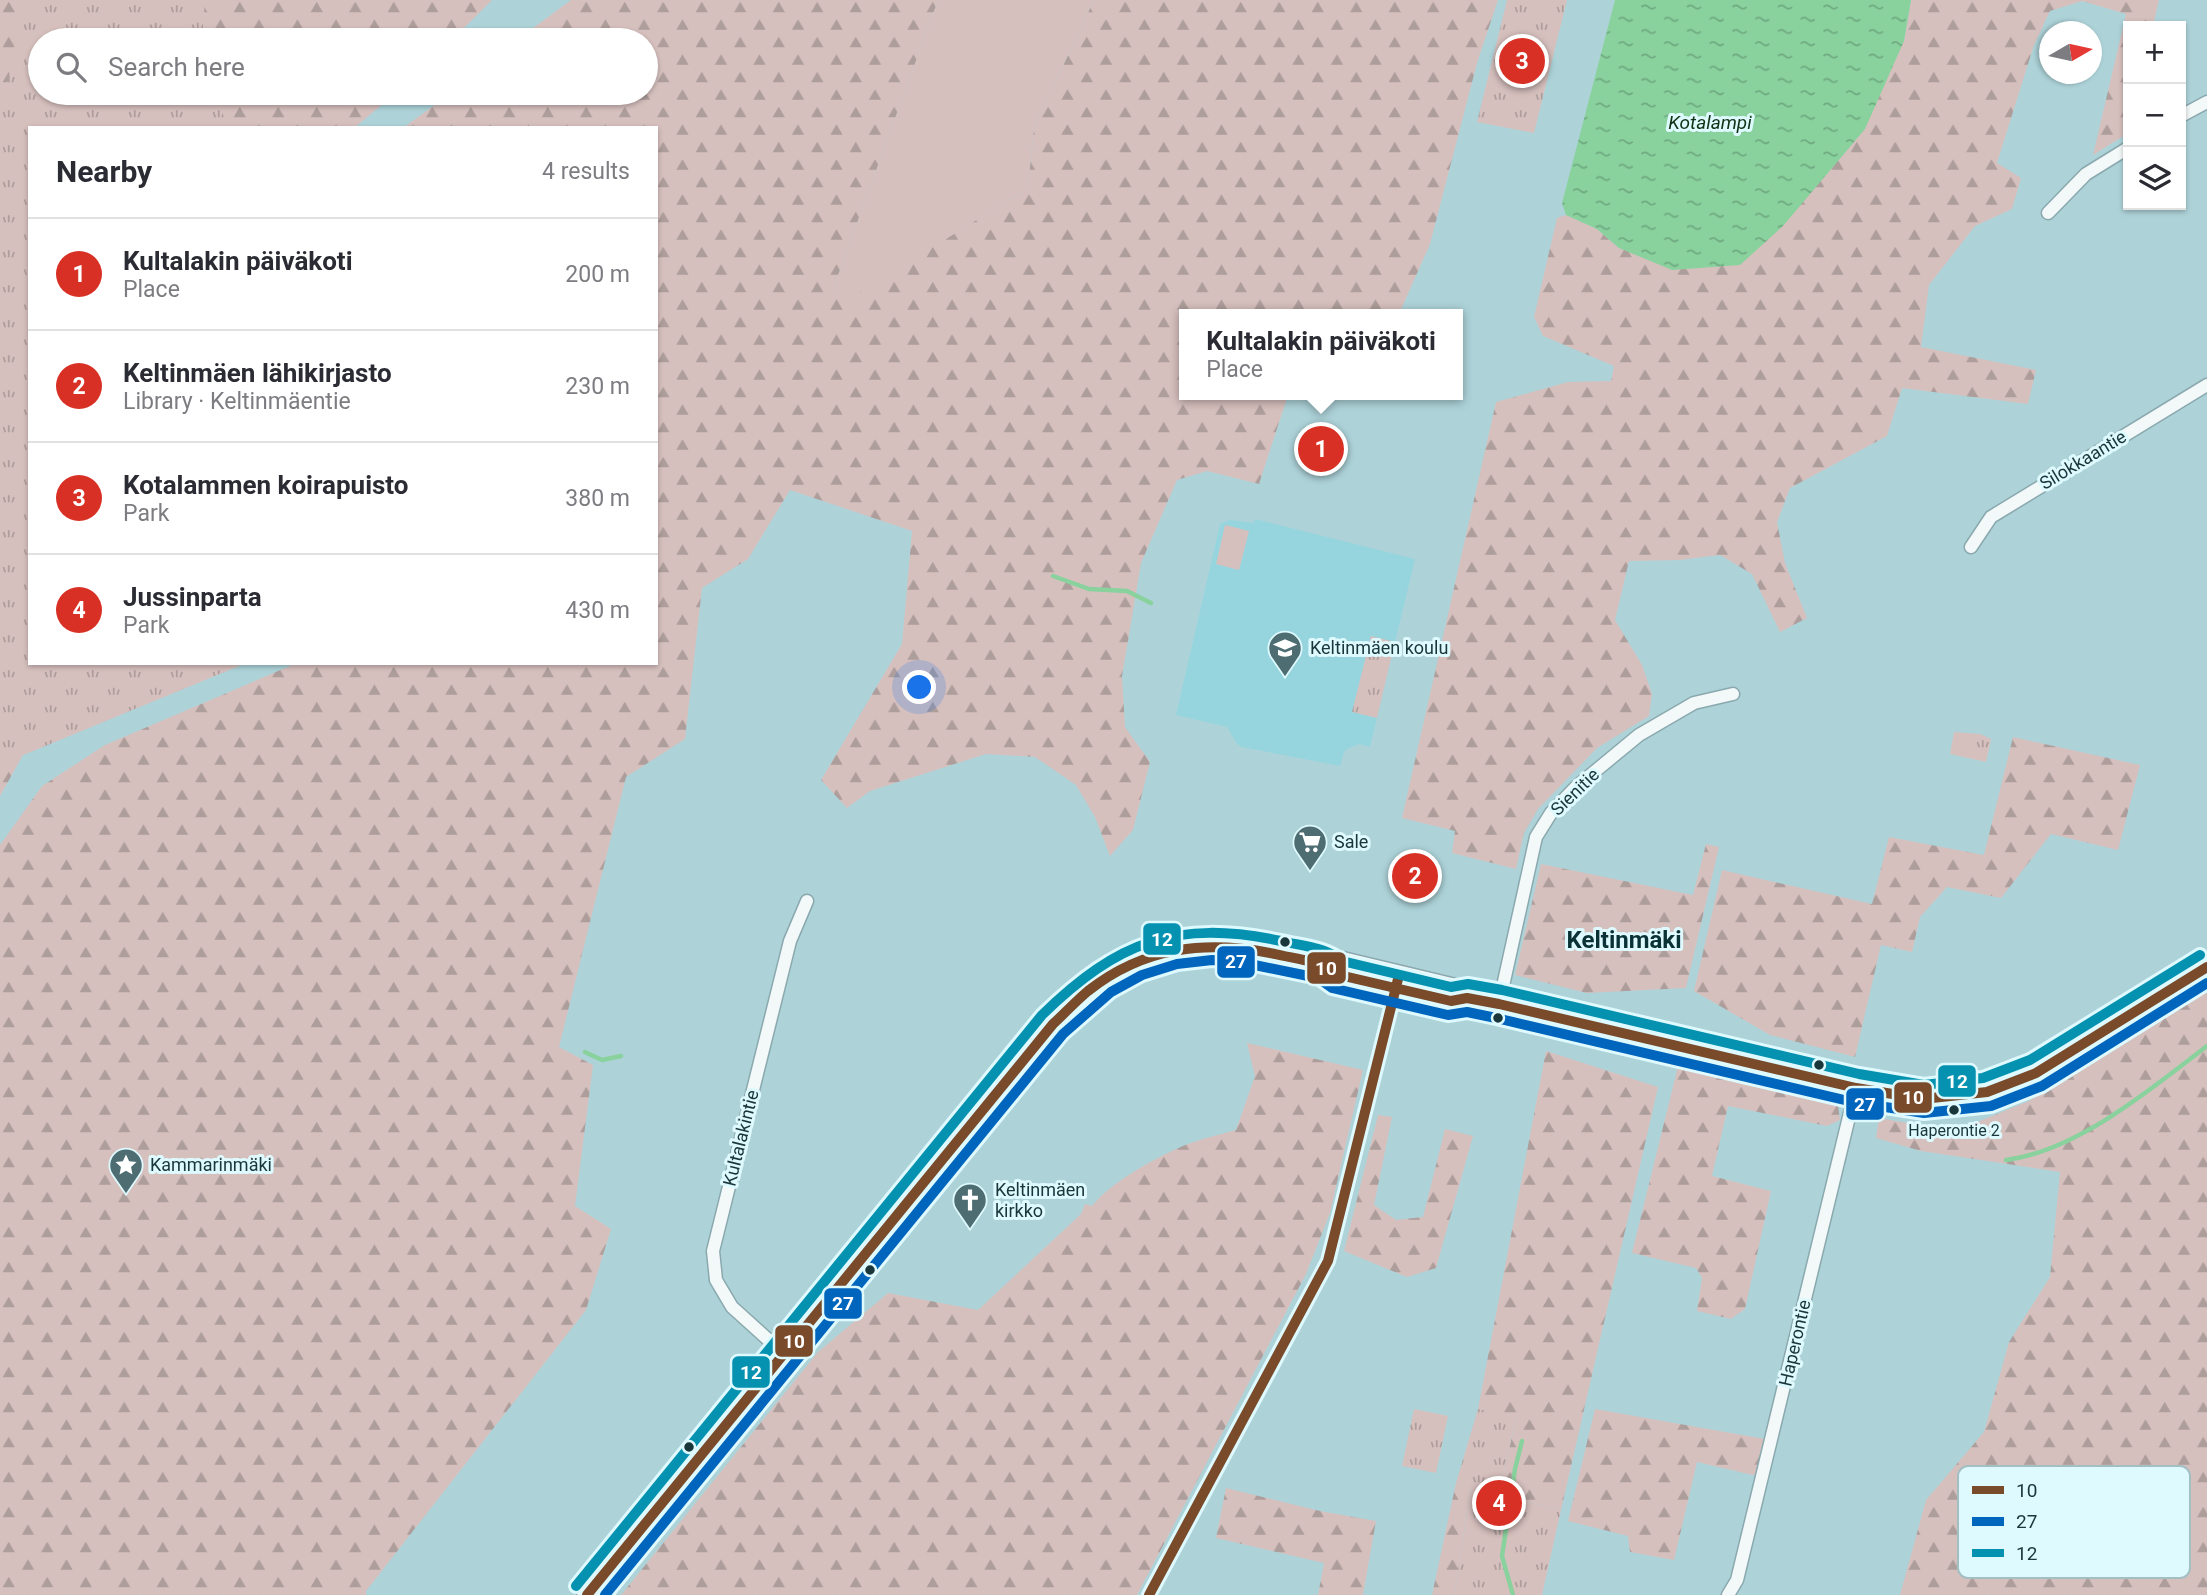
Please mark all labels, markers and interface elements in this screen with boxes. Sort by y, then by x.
north arrow [2039,21,2102,84]
map controls [2123,21,2186,210]
button: + [2123,21,2186,84]
search box [28,28,658,105]
pin: 3 [1499,35,1545,87]
icon: search [52,48,90,86]
text: Search here [108,52,245,82]
button: − [2123,84,2186,147]
water label: Kotalampi [1668,111,1752,134]
button: layers [2123,147,2186,210]
text: Nearby [56,154,152,189]
text: 4 results [542,158,630,185]
text: Kultalakin päiväkoti [123,246,353,276]
text: 1 [72,261,86,288]
text: 200 m [565,261,630,288]
text: Place [123,276,180,303]
popup [1179,309,1463,400]
text: Kultalakin päiväkoti [1206,326,1436,356]
text: Place [1206,356,1263,383]
text: Keltinmäen lähikirjasto [123,358,392,388]
text: 2 [72,373,86,400]
text: 230 m [565,373,630,400]
text: Library · Keltinmäentie [123,388,351,415]
pin: 1 [1298,423,1344,475]
street label: Silokkaantie [2036,426,2130,494]
text: Kotalammen koirapuisto [123,470,409,500]
text: 3 [72,485,86,512]
text: 380 m [565,485,630,512]
text: Park [123,500,169,527]
text: Jussinparta [123,582,262,612]
text: 4 [72,597,86,624]
text: 430 m [565,597,630,624]
text: Park [123,612,169,639]
school or university icon: Keltinmäen koulu [1266,629,1304,678]
place label: Keltinmäen koulu [1310,637,1448,658]
your location [902,670,936,704]
street label: Sienitie [1546,764,1603,820]
supermarket icon: Sale [1291,823,1329,872]
place label: Sale [1334,831,1368,852]
pin: 2 [1392,850,1438,902]
line badge: 12 [1142,922,1182,956]
district label: Keltinmäki [1567,926,1682,954]
text: 12 [1151,928,1173,951]
unlabelled marker [1278,935,1292,949]
line badge: 27 [1216,945,1256,979]
text: 27 [1225,950,1247,973]
line badge: 10 [1306,951,1347,985]
text: 10 [1315,957,1337,980]
unlabelled marker [1491,1011,1505,1025]
unlabelled marker [1812,1058,1826,1072]
line badge: 12 [1937,1064,1977,1098]
text: 12 [1946,1070,1968,1093]
line badge: 10 [1893,1081,1933,1114]
text: 10 [1902,1086,1924,1109]
line badge: 27 [1845,1087,1885,1121]
street label: Kultalakintie [718,1088,763,1188]
text: 27 [1854,1093,1876,1116]
marker: Haperontie 2 [1947,1103,1961,1117]
place label: Haperontie 2 [1908,1121,2000,1140]
place icon: Kammarinmäki [107,1146,145,1195]
place label: Kammarinmäki [150,1154,272,1175]
place label: Keltinmäen kirkko [995,1179,1085,1221]
church icon: Keltinmäen kirkko [951,1181,989,1230]
unlabelled marker [863,1263,877,1277]
line badge: 27 [823,1287,863,1320]
text: 27 [832,1292,854,1315]
street label: Haperontie [1774,1298,1815,1388]
line badge: 10 [774,1324,814,1358]
text: 10 [783,1330,805,1353]
line badge: 12 [731,1355,771,1389]
text: 12 [740,1361,762,1384]
unlabelled marker [682,1440,696,1454]
legend [1958,1466,2190,1578]
pin: 4 [1476,1477,1522,1529]
text: 10 [2016,1479,2037,1502]
text: 27 [2016,1510,2037,1533]
text: 12 [2016,1542,2037,1565]

